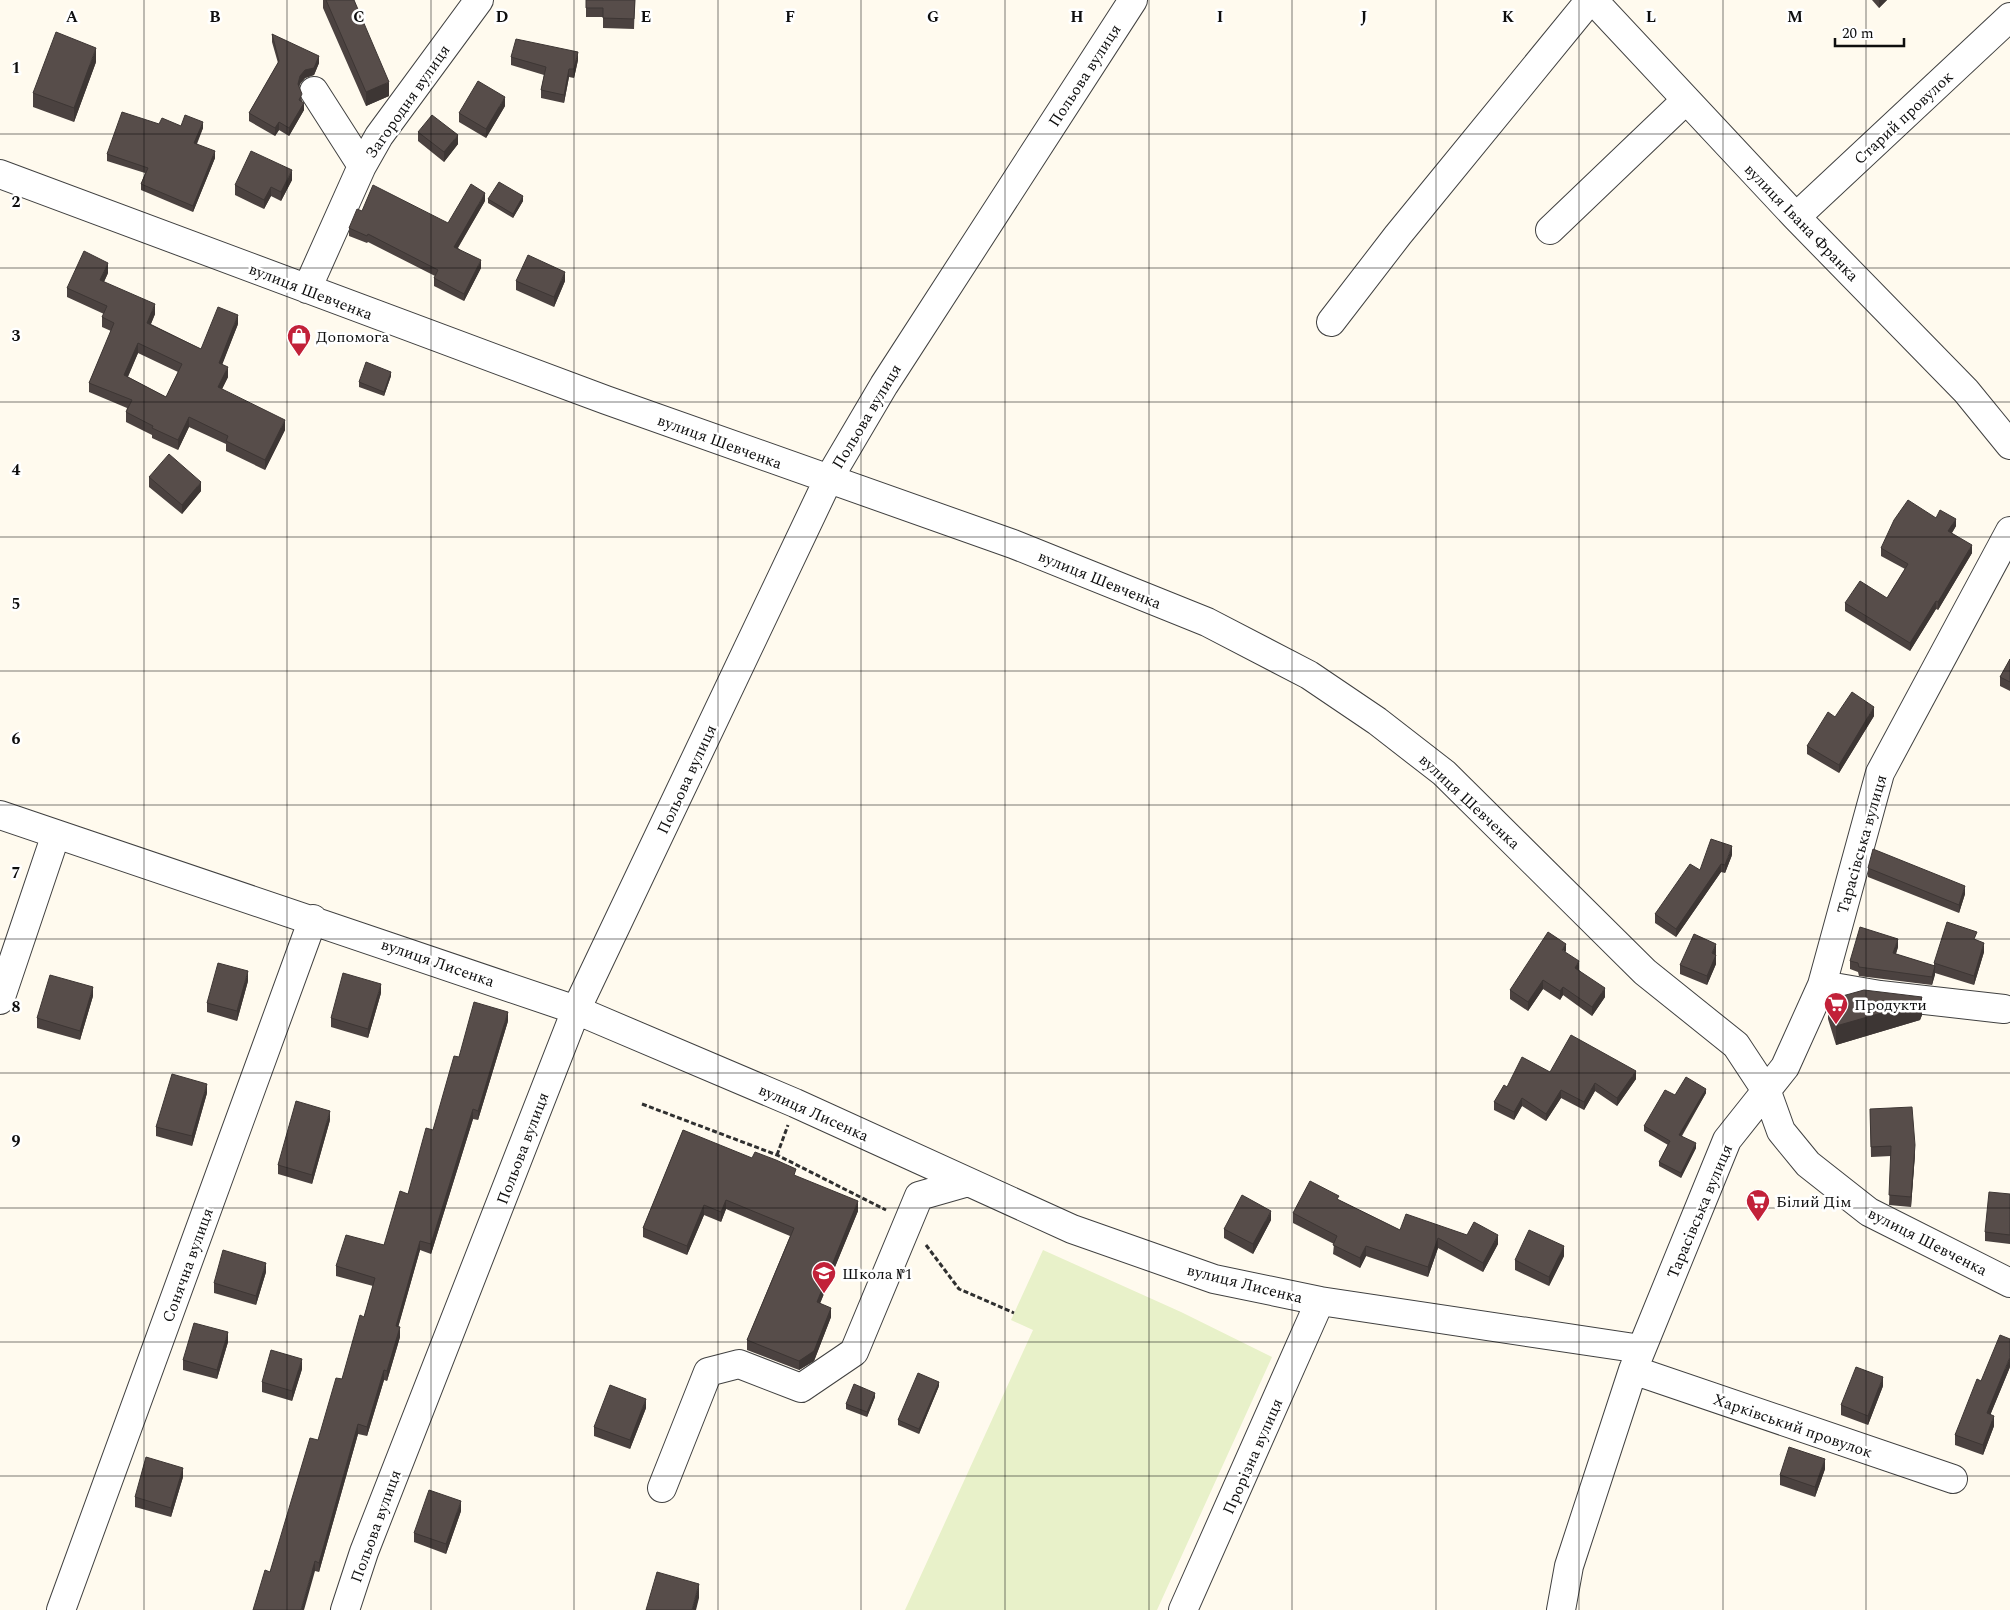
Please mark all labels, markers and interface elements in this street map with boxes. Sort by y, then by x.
text: A [66,5,79,29]
text: B [209,5,221,29]
text: C [353,5,365,29]
text: D [496,5,509,29]
text: E [641,5,651,29]
text: F [785,5,795,29]
text: G [927,5,939,29]
text: H [1070,5,1084,29]
text: I [1217,5,1223,29]
text: J [1361,5,1368,29]
text: K [1502,5,1515,29]
text: L [1646,5,1656,29]
text: M [1787,5,1803,29]
scale bar [1835,15,1904,47]
street label: Польова вулиця [1042,19,1127,132]
text: 20 m [1842,22,1874,45]
street label: Загородня вулиця [359,40,456,164]
text: 1 [12,56,20,80]
street label: Старий провулок [1848,65,1959,170]
street label: вулиця Івана Франка [1738,158,1864,287]
text: 2 [12,190,21,214]
street label: вулиця Шевченка [245,257,376,327]
shop icon: Допомога [286,323,312,357]
text: 3 [12,324,21,348]
place label: Допомога [316,325,389,349]
street label: Польова вулиця [826,359,908,474]
street label: вулиця Шевченка [654,408,786,476]
text: 4 [12,458,21,482]
street label: вулиця Шевченка [1034,544,1165,616]
text: 5 [12,592,20,616]
street label: Польова вулиця [651,721,723,838]
text: 6 [12,727,21,751]
street label: вулиця Шевченка [1413,748,1526,855]
street label: Тарасівська вулиця [1831,772,1893,917]
text: 7 [12,861,21,885]
street label: вулиця Лисенка [378,932,498,994]
supermarket icon: Продукти [1823,991,1849,1025]
place label: Продукти [1854,993,1927,1017]
text: 8 [12,995,21,1019]
street label: вулиця Лисенка [755,1078,873,1148]
street label: Польова вулиця [490,1089,555,1208]
text: 9 [12,1129,21,1153]
street label: Тарасівська вулиця [1661,1141,1739,1282]
supermarket icon: Білий Дім [1745,1188,1771,1222]
place label: Білий Дім [1776,1190,1851,1214]
street label: вулиця Шевченка [1864,1201,1992,1282]
street label: Сонячна вулиця [156,1205,220,1326]
street label: вулиця Лисенка [1184,1258,1305,1310]
school or university icon: Школа №1 [811,1260,837,1294]
place label: Школа №1 [842,1262,913,1286]
street label: Харківський провулок [1710,1387,1876,1465]
street label: Прорізна вулиця [1217,1395,1289,1518]
street label: Польова вулиця [344,1466,408,1586]

